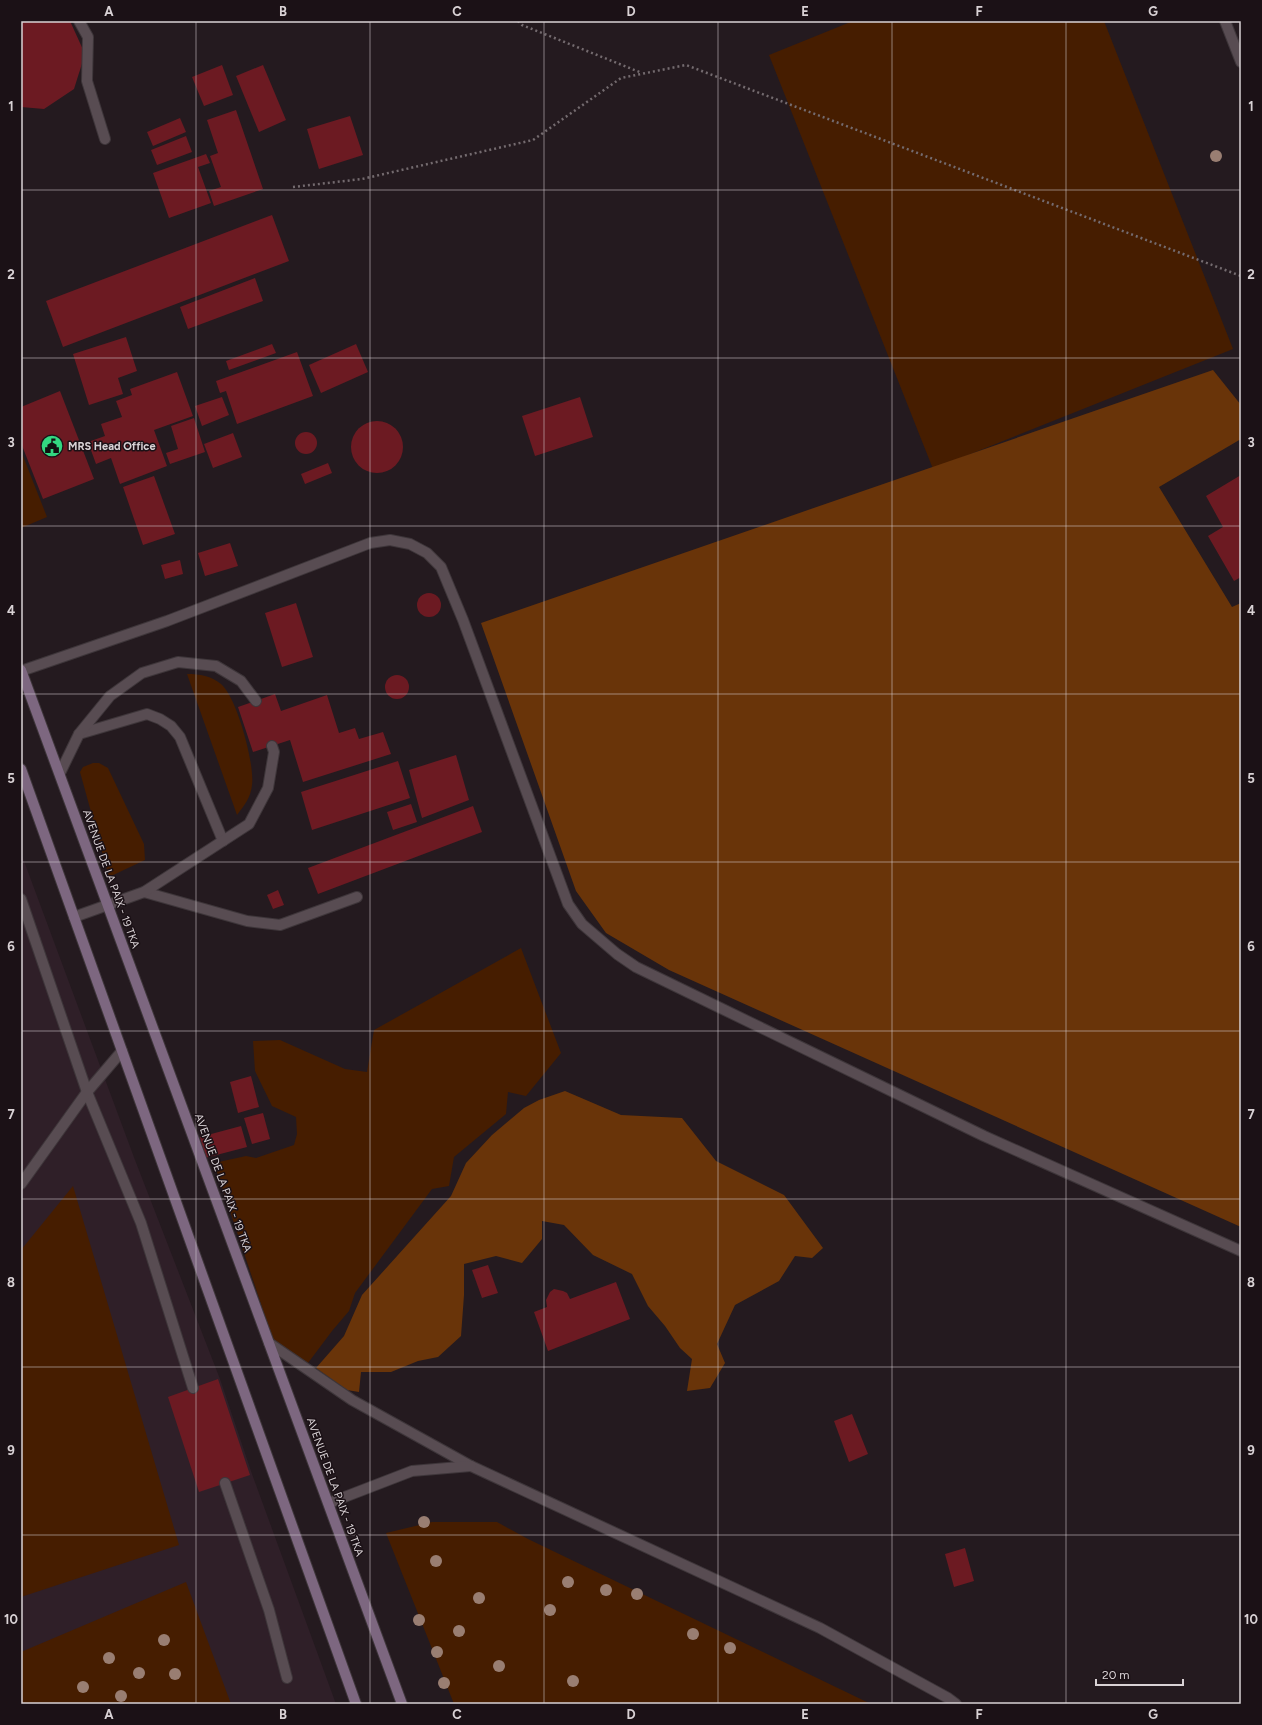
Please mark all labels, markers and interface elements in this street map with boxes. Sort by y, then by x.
text: A [104,4,114,19]
text: B [279,4,287,19]
text: C [452,4,462,19]
text: D [626,4,636,19]
text: E [801,4,809,19]
text: F [975,4,983,19]
text: G [1148,4,1158,19]
text: 1 [8,99,14,114]
text: 1 [1248,99,1254,114]
text: 2 [7,267,15,282]
text: 2 [1247,267,1255,282]
public building icon: MRS Head Office [39,433,65,459]
text: 3 [7,435,15,450]
text: 3 [1247,435,1255,450]
place label: MRS Head Office [68,440,155,453]
text: 4 [7,603,15,618]
text: 4 [1247,603,1255,618]
text: 5 [7,771,15,786]
text: 5 [1247,771,1255,786]
street label: AVENUE DE LA PAIX - 19 TKA [80,808,142,951]
text: 6 [7,939,15,954]
text: 6 [1247,939,1255,954]
text: 7 [7,1107,15,1122]
text: 7 [1247,1107,1255,1122]
street label: AVENUE DE LA PAIX - 19 TKA [192,1112,254,1255]
text: 8 [7,1275,15,1290]
text: 8 [1247,1275,1255,1290]
street label: AVENUE DE LA PAIX - 19 TKA [304,1416,366,1559]
text: 9 [7,1443,15,1458]
text: 9 [1247,1443,1255,1458]
text: 10 [4,1612,18,1627]
text: 10 [1244,1612,1258,1627]
scale bar [1096,1661,1183,1687]
text: 20 m [1102,1668,1130,1682]
text: A [104,1707,114,1722]
text: B [279,1707,287,1722]
text: C [452,1707,462,1722]
text: D [626,1707,636,1722]
text: E [801,1707,809,1722]
text: F [975,1707,983,1722]
text: G [1148,1707,1158,1722]

